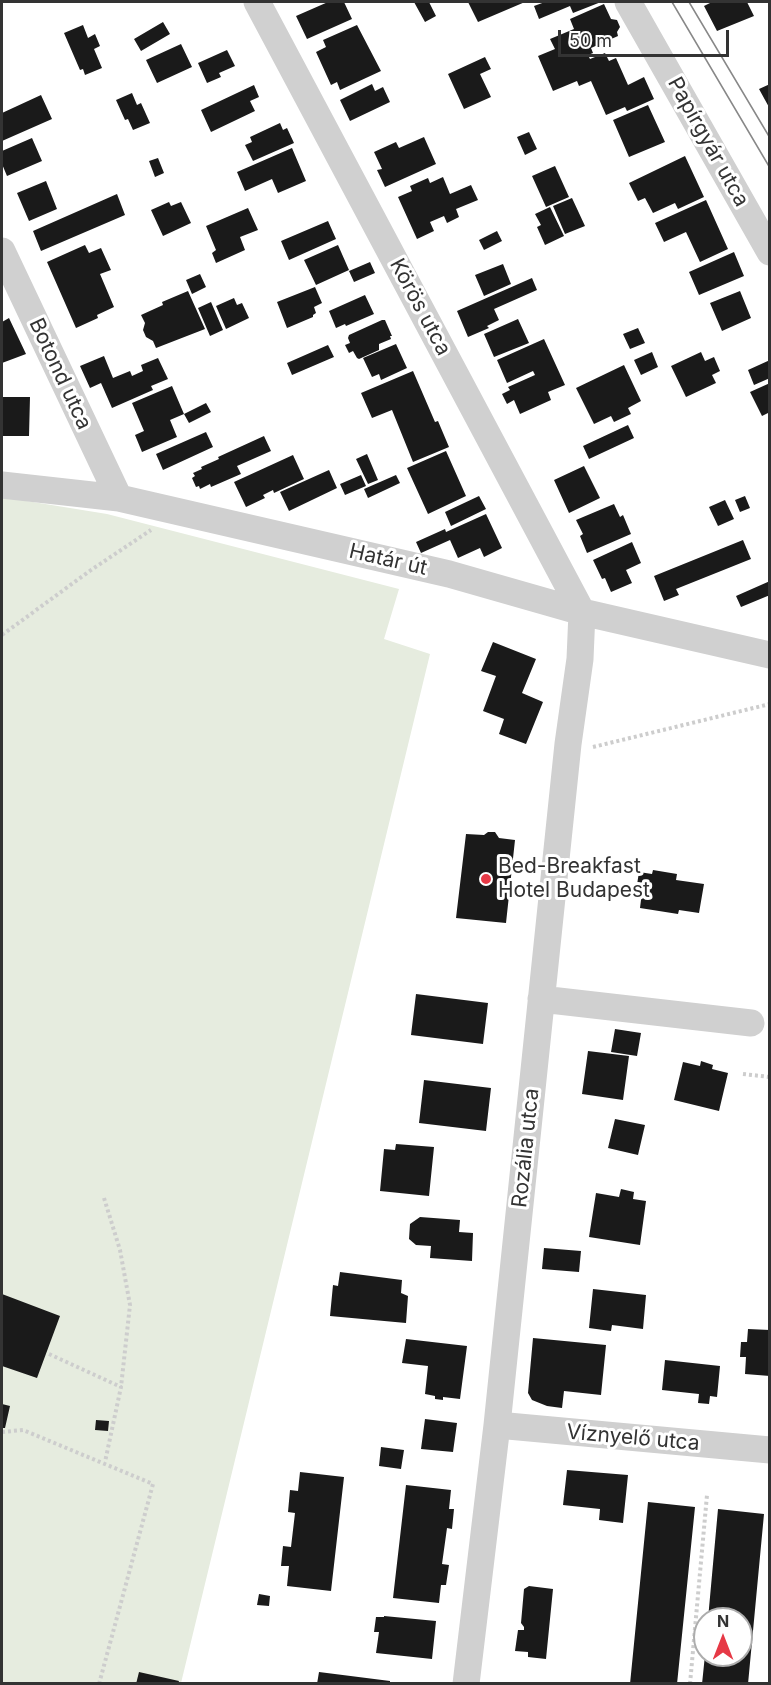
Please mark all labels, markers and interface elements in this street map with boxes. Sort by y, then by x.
scale bar [561,18,732,56]
text: 50 m [569,30,612,51]
street label: Papírgyár utca [662,73,754,211]
street label: Körös utca [384,254,456,360]
street label: Botond utca [23,314,97,434]
street label: Határ út [347,539,429,581]
place label: Bed-Breakfast Hotel Budapest [498,854,650,904]
marker: Bed-Breakfast Hotel Budapest [479,872,493,886]
street label: Rozália utca [507,1087,545,1209]
street label: Víznyelő utca [565,1420,701,1456]
north arrow [693,1607,753,1667]
text: N [717,1611,729,1631]

